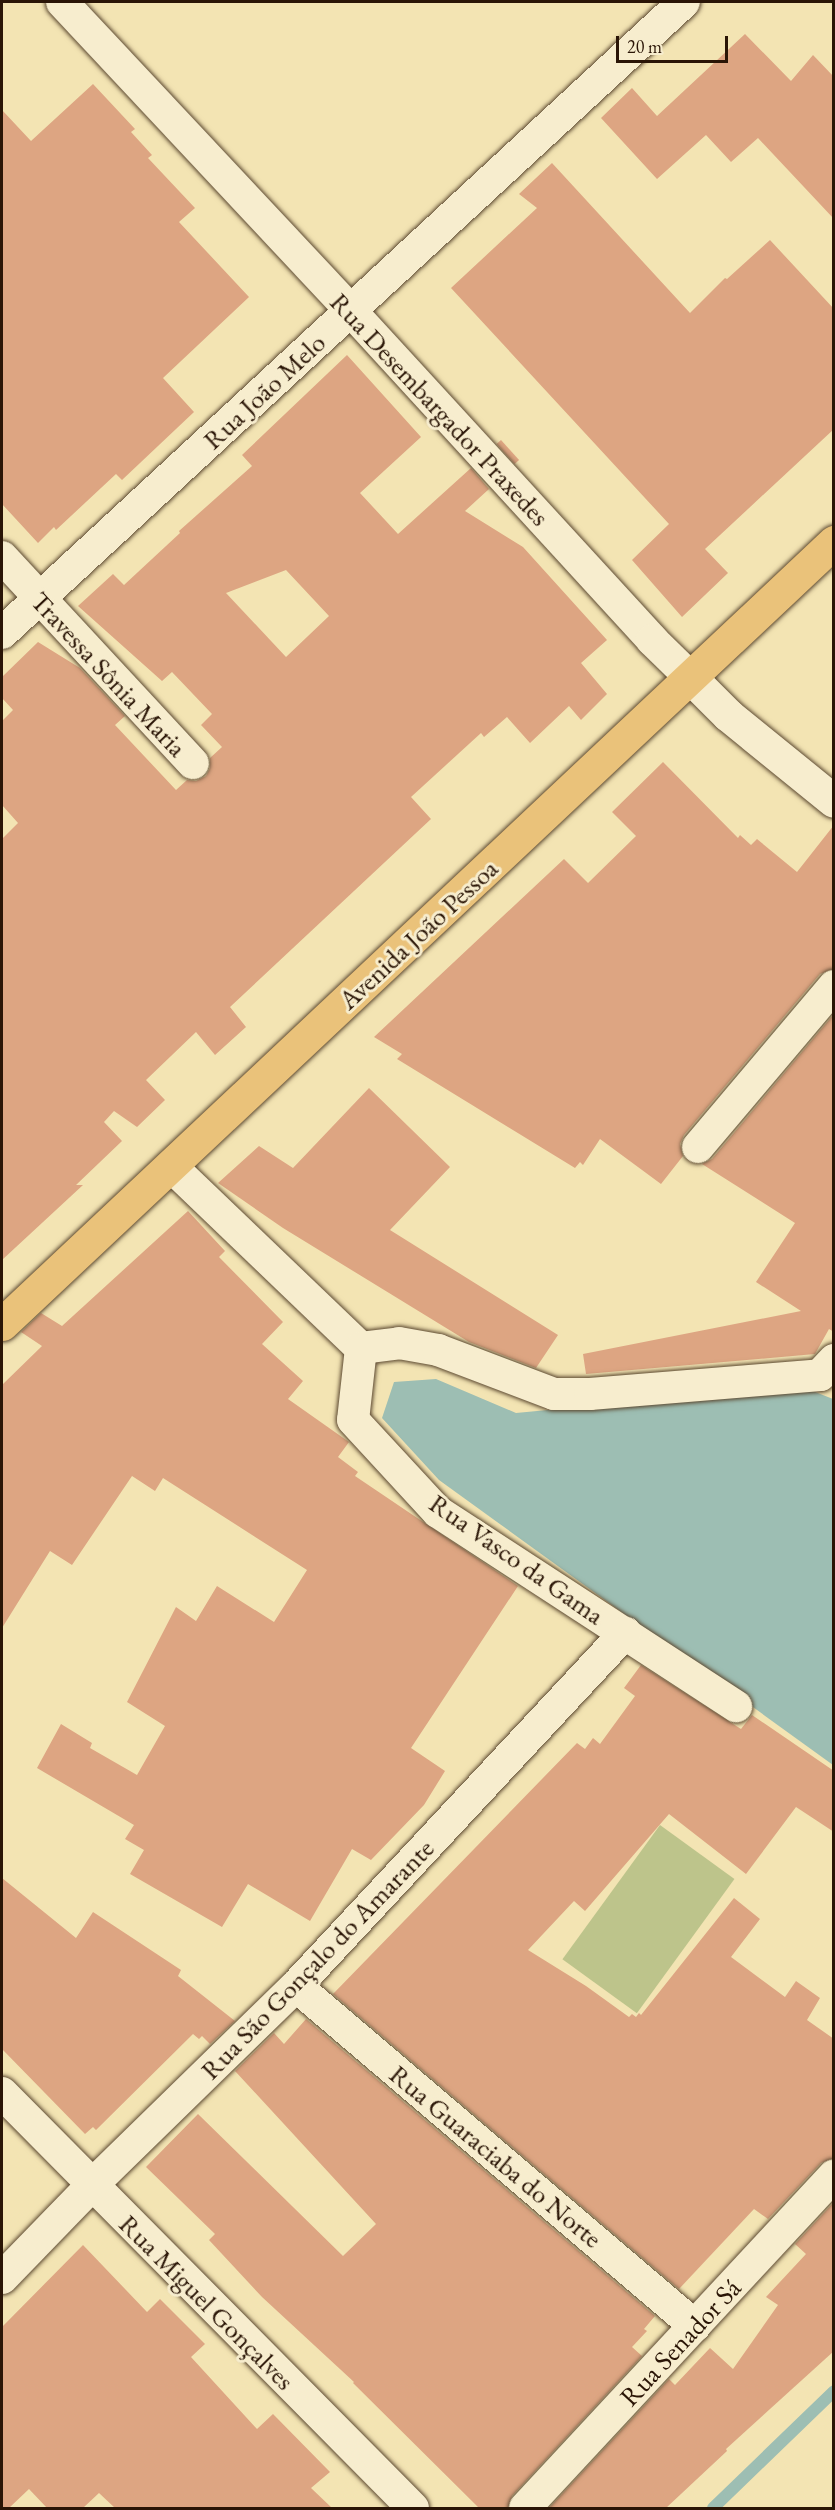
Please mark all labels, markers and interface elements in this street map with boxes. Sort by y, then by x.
scale bar [619,24,732,62]
text: 20 m [627,35,662,58]
street label: Rua Desembargador Praxedes [324,286,556,532]
street label: Rua João Melo [196,326,332,456]
street label: Travessa Sônia Maria [24,585,194,763]
street label: Avenida João Pessoa [332,852,504,1016]
street label: Rua Vasco da Gama [423,1487,611,1631]
street label: Rua São Gonçalo do Amarante [194,1832,440,2086]
street label: Rua Guaraciaba do Norte [383,2058,609,2254]
street label: Rua Miguel Gonçalves [113,2208,301,2396]
street label: Rua Senador Sá [613,2272,747,2412]

